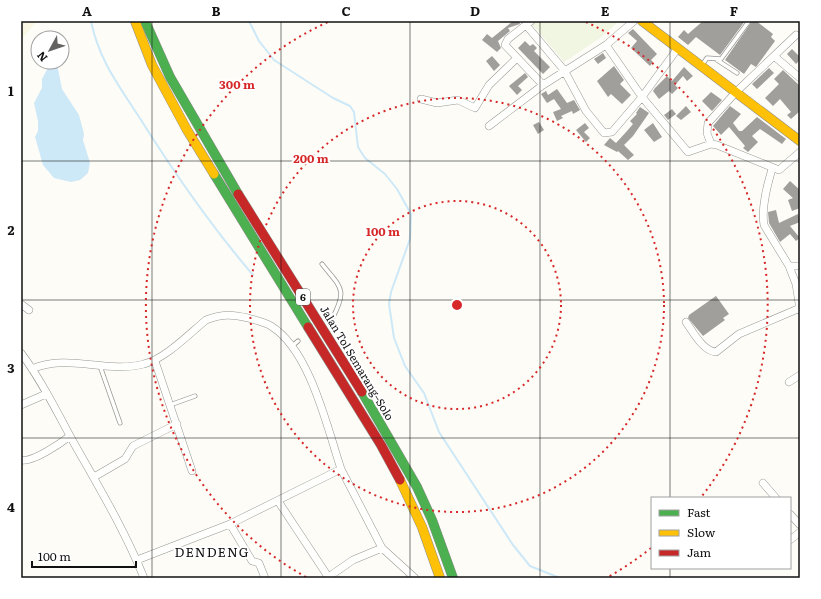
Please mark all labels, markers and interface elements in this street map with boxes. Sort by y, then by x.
text: A [82,1,92,20]
text: B [212,1,221,20]
text: C [341,1,351,20]
text: D [470,1,480,20]
text: E [601,1,610,20]
text: F [730,1,738,20]
north arrow [30,30,70,70]
text: N [32,48,51,66]
text: 300 m [219,75,255,93]
text: 1 [8,81,14,100]
text: 200 m [293,149,329,167]
text: 2 [8,220,15,239]
text: 100 m [366,222,400,240]
road number: 6 [296,289,310,305]
centre of rings [450,298,464,312]
street label: Jalan Tol Semarang–Solo [317,302,399,423]
text: 3 [7,358,15,377]
text: 4 [7,497,15,516]
legend [651,497,791,569]
text: Fast [687,503,711,521]
text: Slow [687,523,716,541]
district label: DENDENG [175,542,249,561]
scale bar [32,543,136,569]
text: Jam [687,543,712,561]
text: 100 m [38,547,71,565]

